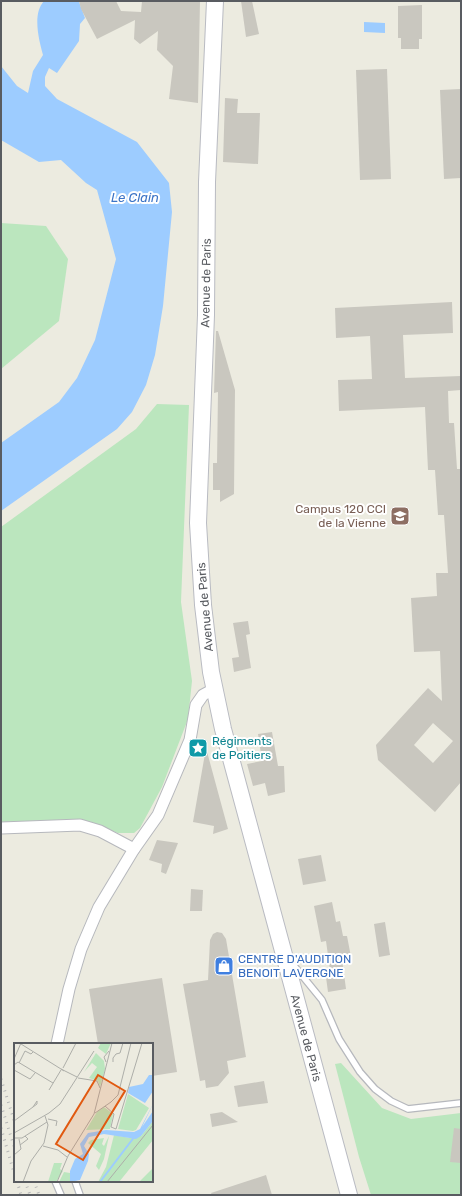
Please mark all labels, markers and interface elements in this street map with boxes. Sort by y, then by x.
water label: Le Clain [111,190,159,205]
street label: Avenue de Paris [198,238,214,328]
place label: Campus 120 CCI de la Vienne [295,502,386,530]
school or university icon: Campus 120 CCI de la Vienne [389,505,411,527]
street label: Avenue de Paris [194,562,216,652]
place label: Régiments de Poitiers [212,734,272,762]
place icon: Régiments de Poitiers [187,737,209,759]
place label: CENTRE D'AUDITION BENOIT LAVERGNE [238,952,351,980]
shop icon: CENTRE D'AUDITION BENOIT LAVERGNE [213,955,235,977]
street label: Avenue de Paris [288,993,324,1083]
inset map [14,1043,153,1182]

